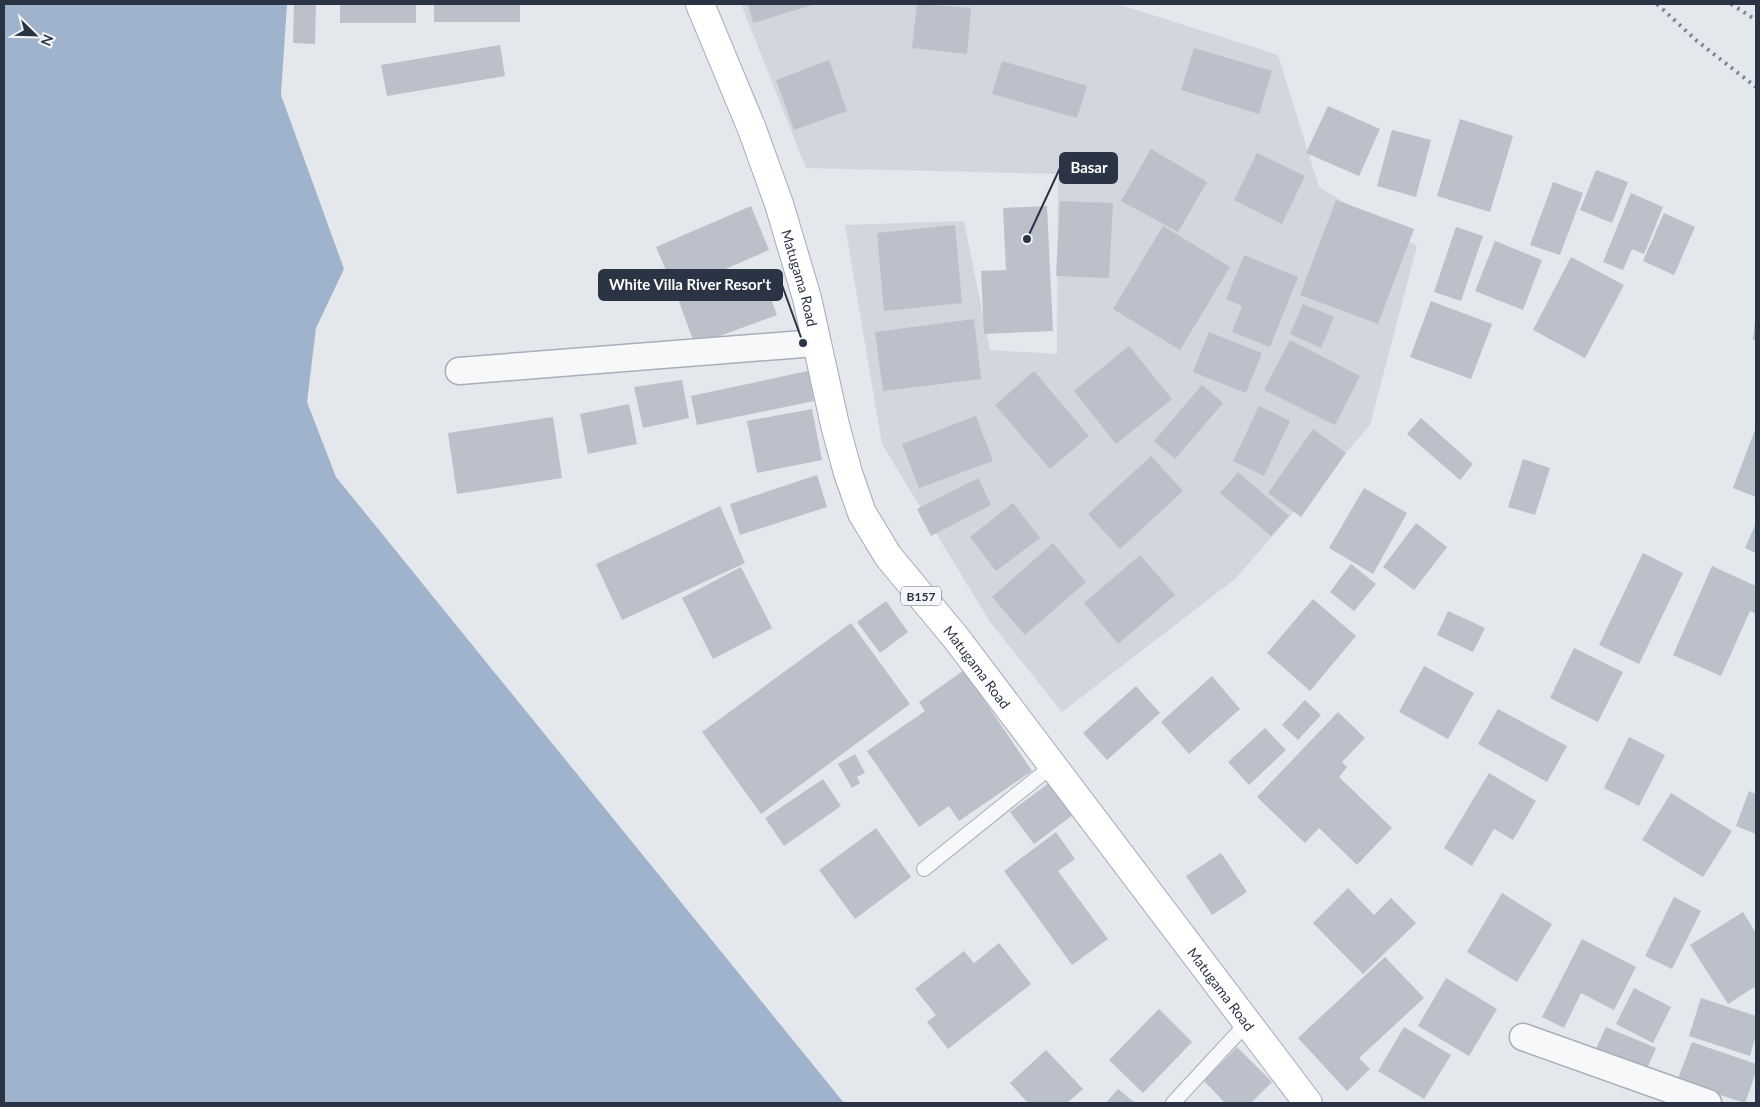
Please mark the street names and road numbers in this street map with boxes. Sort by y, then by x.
street label: Matugama Road [779,227,821,328]
road number: B157 [901,586,941,606]
street label: Matugama Road [940,622,1015,712]
street label: Matugama Road [1185,944,1258,1034]

